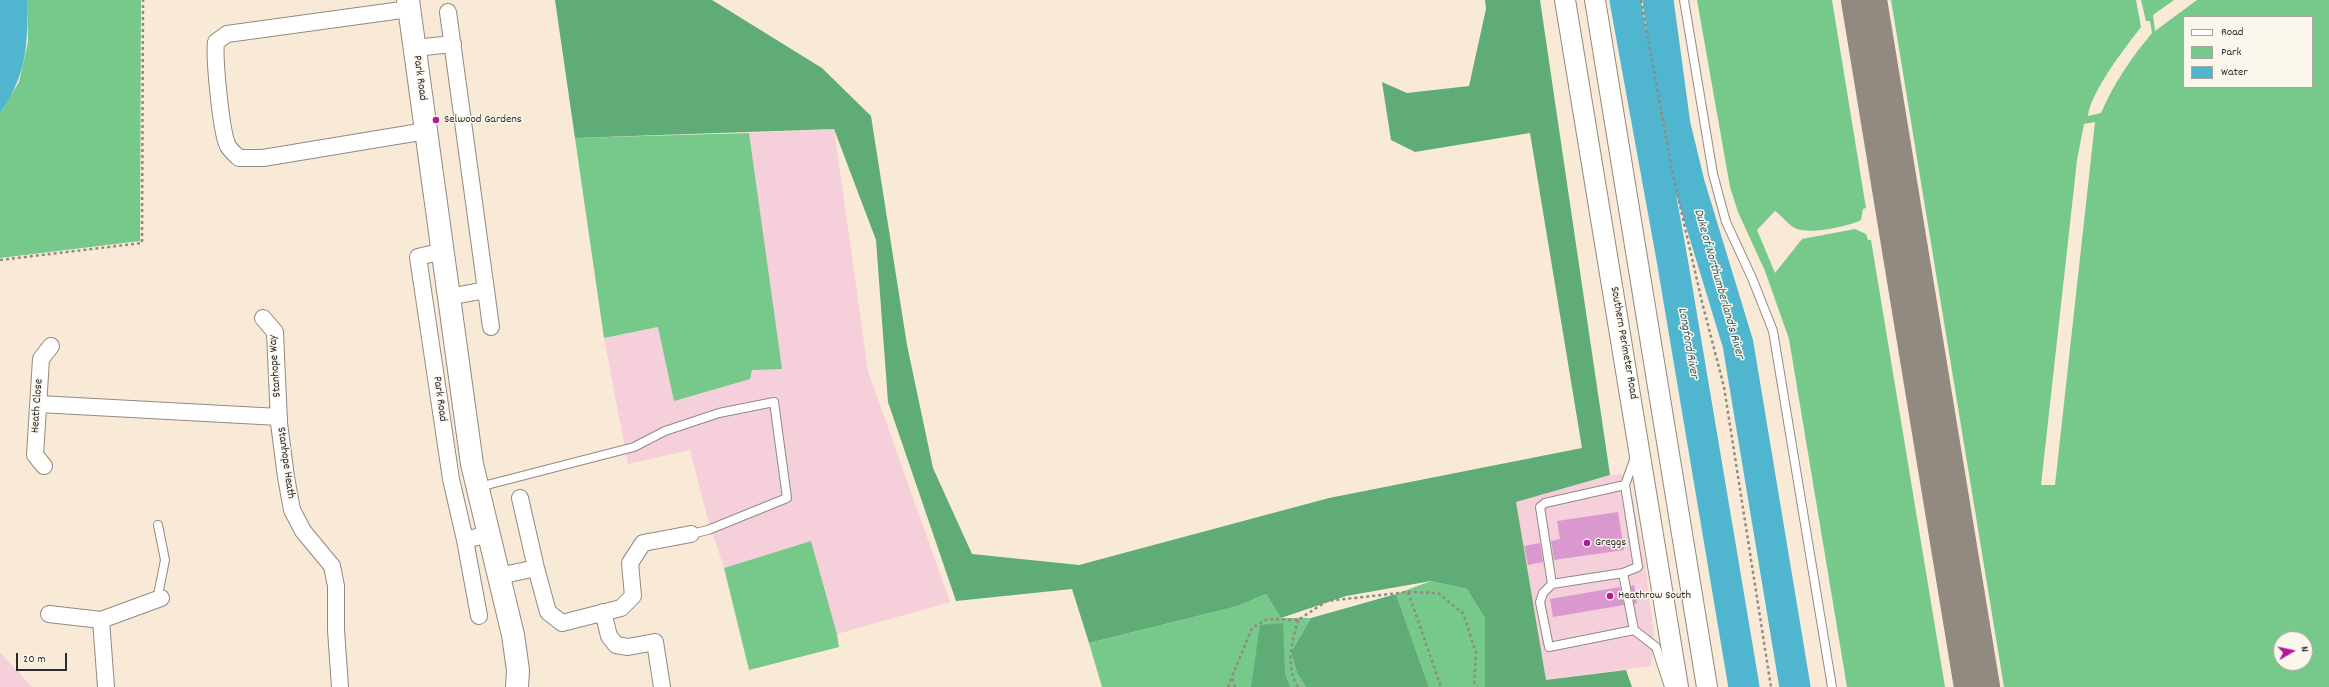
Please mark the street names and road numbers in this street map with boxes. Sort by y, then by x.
street label: Park Road [409,54,429,102]
street label: Southern Perimeter Road [1606,286,1640,400]
street label: Stanhope Way [267,334,285,398]
street label: Park Road [429,375,449,423]
street label: Heath Close [29,378,47,434]
street label: Stanhope Heath [273,426,297,500]

